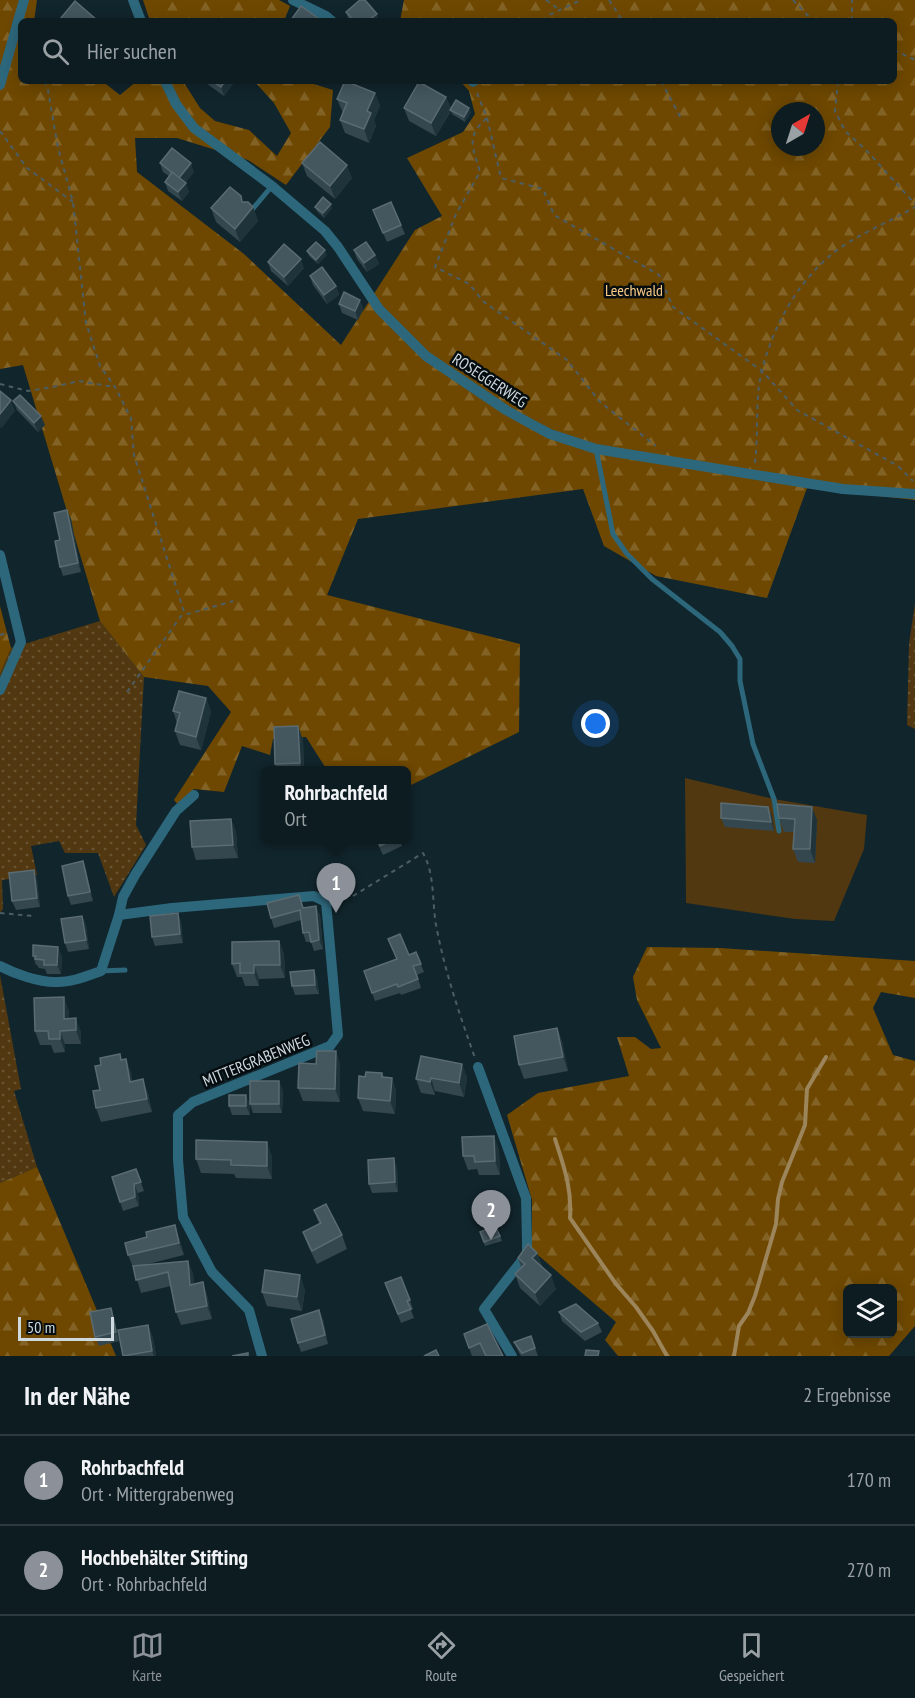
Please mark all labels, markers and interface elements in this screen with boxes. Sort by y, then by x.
search box [18,18,897,84]
icon: search [39,35,72,68]
text: Hier suchen [87,37,177,65]
north arrow [771,102,825,156]
park label: Leechwald [605,280,663,300]
street label: ROSEGGERWEG [449,348,531,412]
your location [581,709,610,738]
popup [261,766,411,844]
text: Rohrbachfeld [284,778,388,806]
text: Ort [284,806,307,832]
pin: 1 [316,864,356,913]
street label: MITTERGRABENWEG [199,1029,313,1091]
pin: 2 [472,1190,510,1240]
map controls [843,1284,897,1338]
button: layers [843,1284,897,1338]
scale bar [18,1314,114,1342]
text: 50 m [27,1317,55,1337]
text: In der Nähe [24,1379,130,1412]
text: 2 Ergebnisse [803,1382,891,1408]
text: Rohrbachfeld [81,1453,184,1481]
text: 1 [39,1467,48,1493]
text: 170 m [847,1467,891,1493]
text: Ort · Mittergrabenweg [81,1481,234,1507]
text: Hochbehälter Stifting [81,1543,248,1571]
text: 2 [39,1557,48,1583]
text: 270 m [847,1557,891,1583]
text: Ort · Rohrbachfeld [81,1571,207,1597]
tab: Karte [131,1629,164,1685]
tab: Route [425,1629,458,1685]
tab: Gespeichert [719,1629,784,1685]

